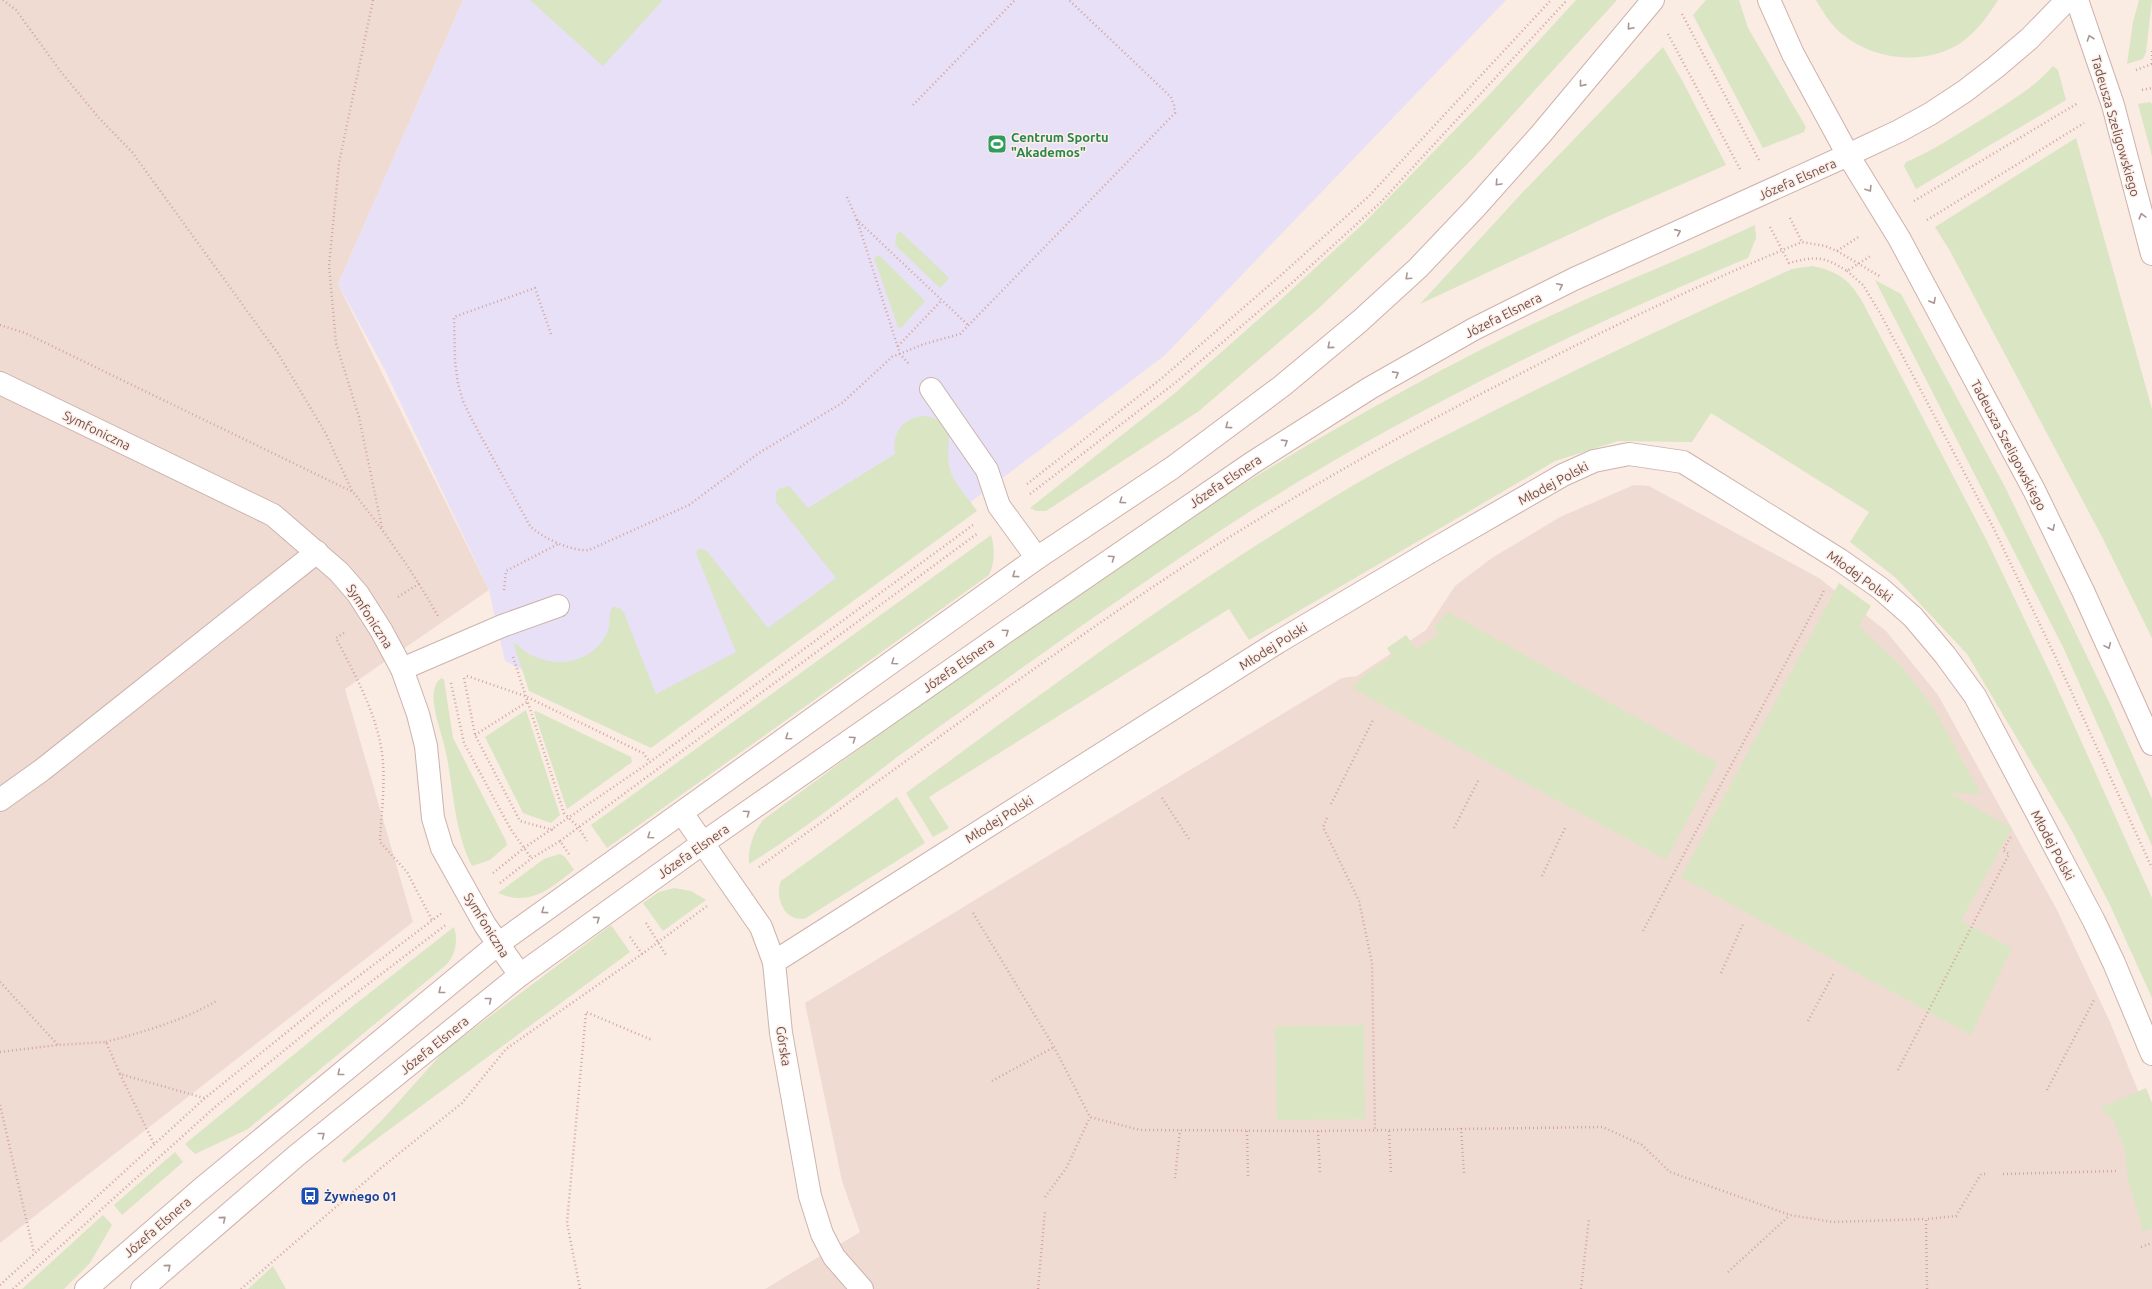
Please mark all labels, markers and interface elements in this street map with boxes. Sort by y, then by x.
one-way arrow [1627,22,1634,29]
one-way arrow [2086,35,2095,42]
street label: Tadeusza Szeligowskiego [2089,54,2143,198]
one-way arrow [1579,79,1586,86]
place label: Centrum Sportu "Akademos" [1011,130,1109,159]
sports icon: Centrum Sportu "Akademos" [986,133,1008,155]
street label: Józefa Elsnera [1756,156,1838,202]
one-way arrow [1495,178,1503,186]
one-way arrow [1864,185,1871,192]
one-way arrow [2138,213,2147,220]
one-way arrow [1674,229,1682,237]
one-way arrow [1405,272,1413,280]
one-way arrow [1556,283,1563,291]
street label: Józefa Elsnera [1462,290,1544,340]
one-way arrow [1929,297,1936,304]
one-way arrow [1328,341,1335,348]
one-way arrow [1392,371,1399,378]
street label: Tadeusza Szeligowskiego [1969,377,2049,513]
street label: Symfoniczna [61,408,133,452]
one-way arrow [1226,421,1233,428]
one-way arrow [1281,439,1288,447]
street label: Józefa Elsnera [1186,452,1264,510]
street label: Młodej Polski [1516,459,1590,507]
one-way arrow [1119,496,1126,504]
one-way arrow [2047,524,2055,531]
street label: Młodej Polski [1825,548,1895,604]
one-way arrow [1108,556,1115,563]
one-way arrow [1012,570,1019,578]
street label: Symfoniczna [344,581,396,651]
street label: Młodej Polski [1237,620,1309,672]
one-way arrow [1001,630,1008,637]
street label: Józefa Elsnera [920,635,996,695]
one-way arrow [2103,642,2111,649]
one-way arrow [892,657,899,664]
one-way arrow [786,732,793,739]
one-way arrow [849,736,856,744]
street label: Młodej Polski [963,793,1035,845]
street label: Młodej Polski [2029,808,2077,882]
one-way arrow [742,811,749,818]
street label: Józefa Elsnera [655,821,731,881]
one-way arrow [647,831,654,838]
street label: Symfoniczna [462,890,512,960]
one-way arrow [541,906,548,913]
one-way arrow [593,916,600,924]
one-way arrow [438,986,446,993]
one-way arrow [484,998,491,1005]
street label: Józefa Elsnera [397,1013,471,1077]
street label: Górska [774,1025,794,1067]
one-way arrow [338,1069,345,1076]
one-way arrow [318,1133,325,1140]
bus stop icon: Żywnego 01 [299,1185,321,1207]
place label: Żywnego 01 [324,1189,397,1203]
street label: Józefa Elsnera [121,1194,193,1260]
one-way arrow [218,1216,226,1224]
one-way arrow [163,1264,170,1271]

